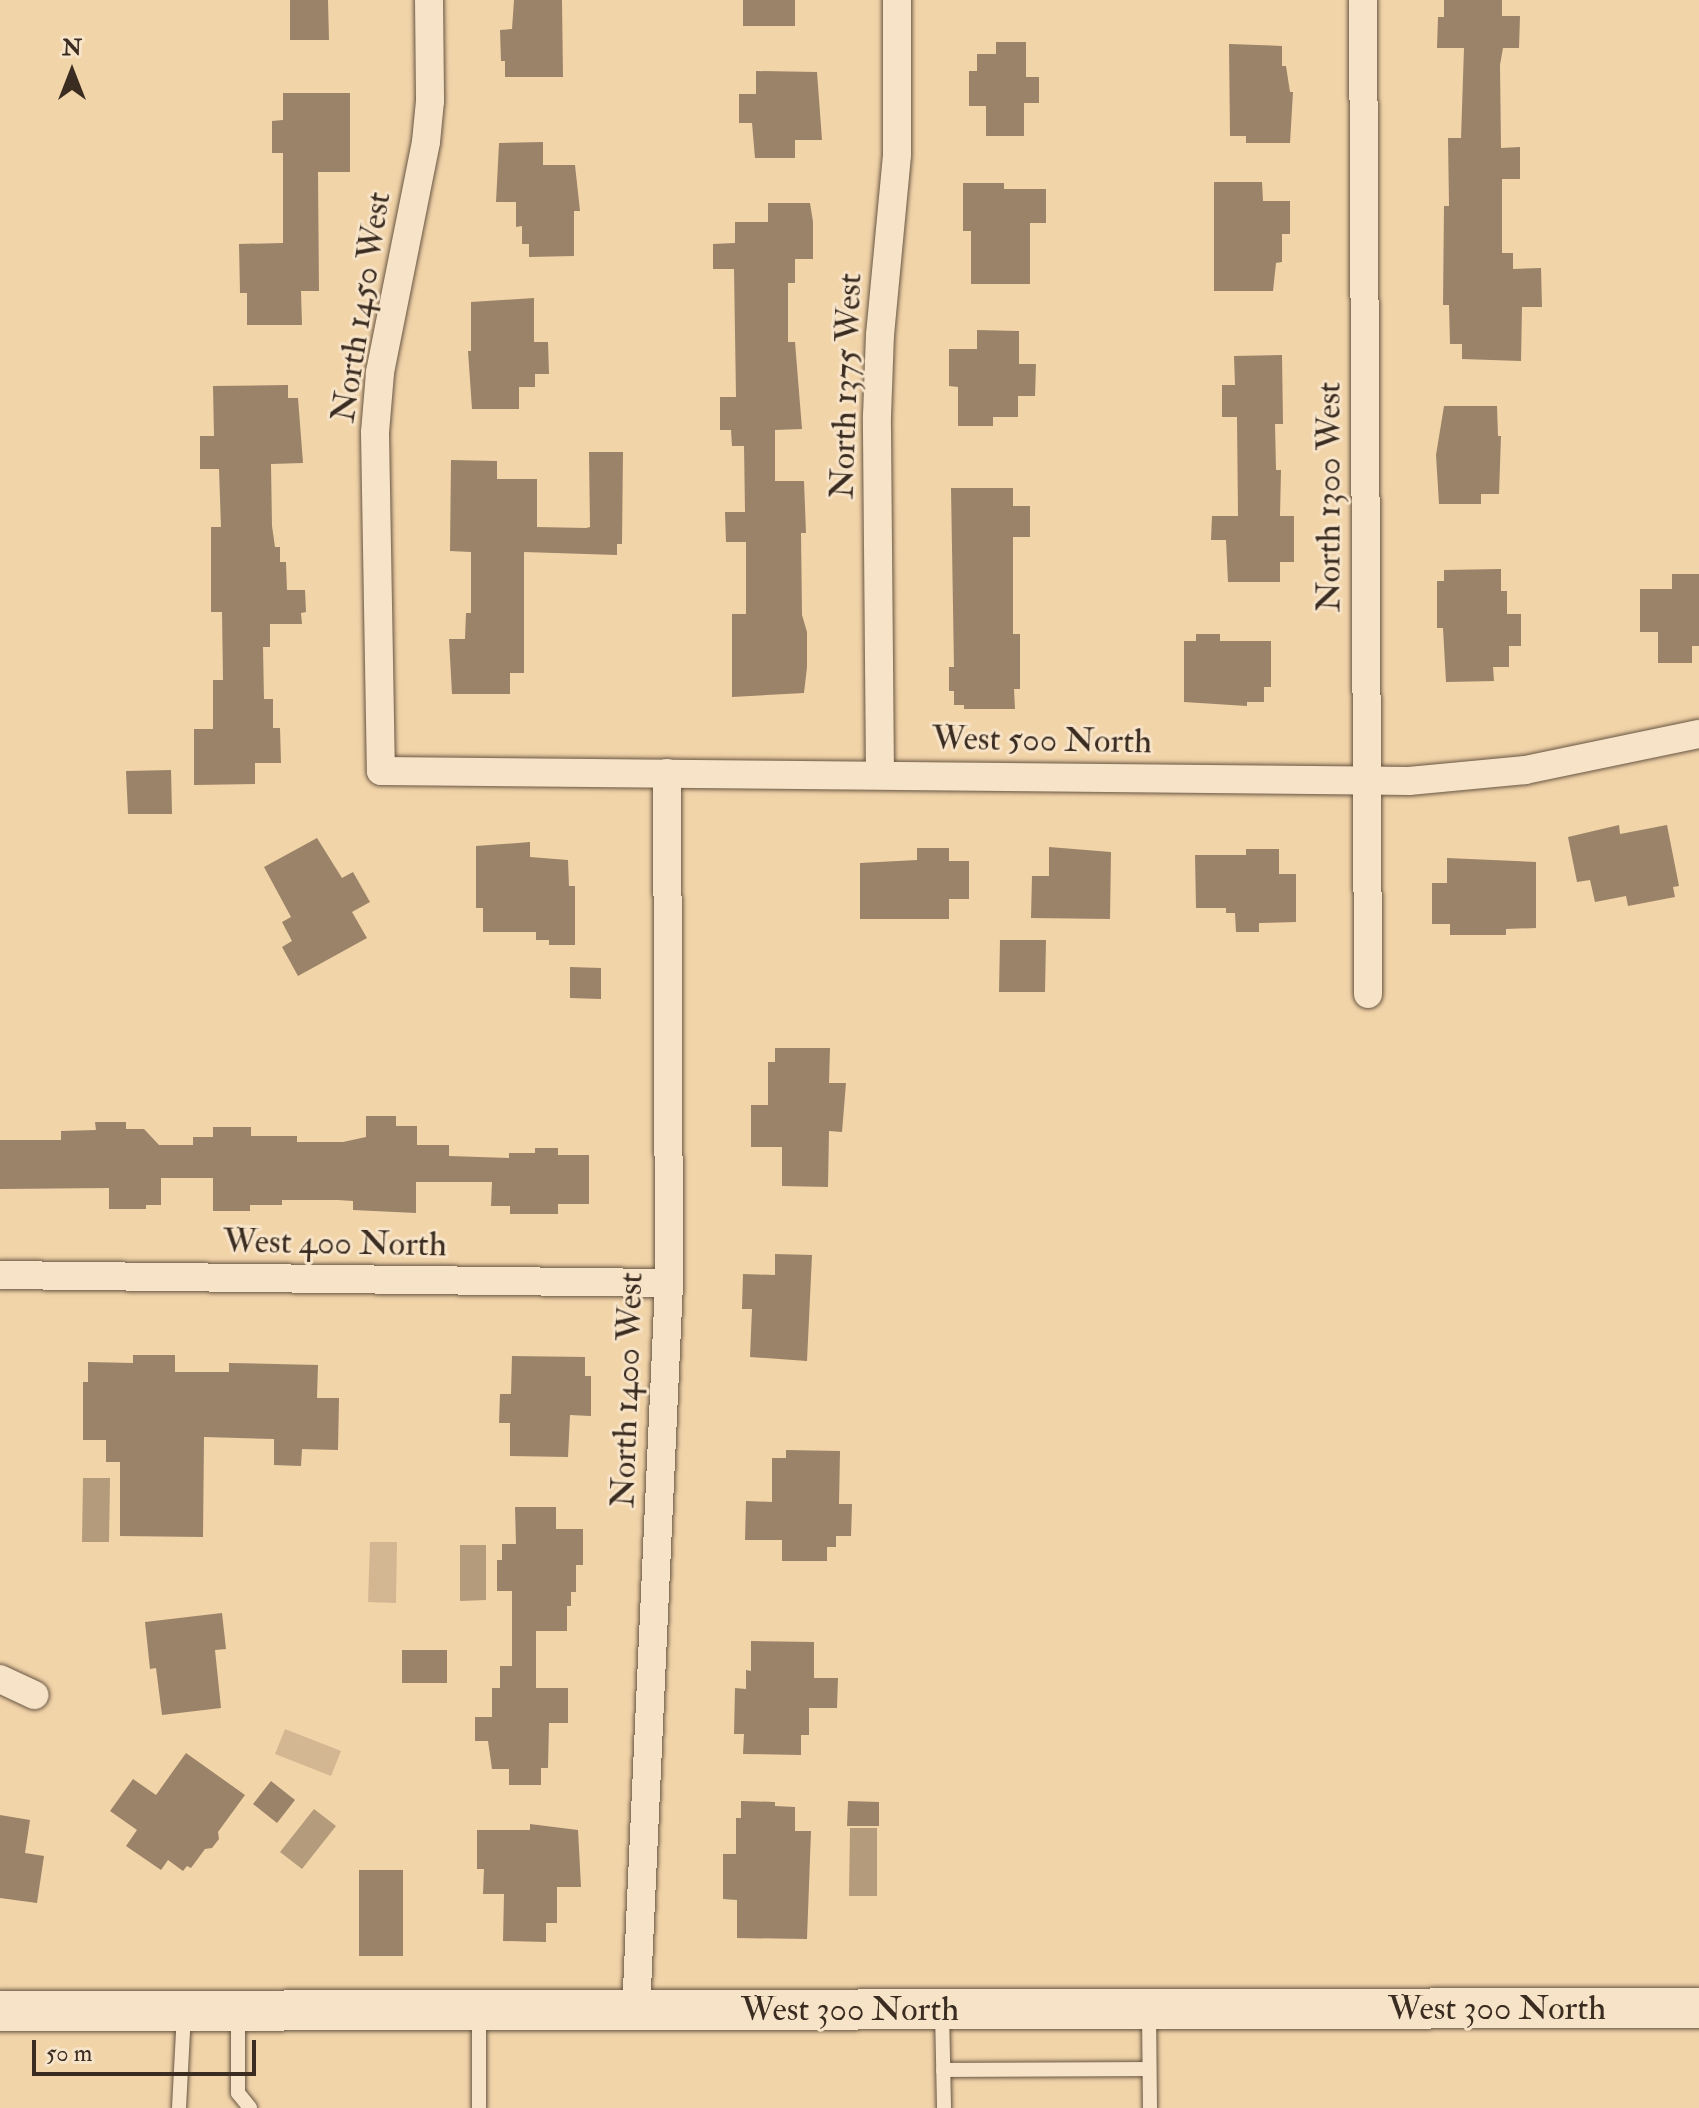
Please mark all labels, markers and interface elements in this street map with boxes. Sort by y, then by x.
north arrow [32,32,112,112]
text: N [62,34,82,62]
street label: North 1450 West [323,189,399,425]
street label: North 1375 West [822,272,870,500]
street label: North 1300 West [1309,382,1349,612]
street label: West 500 North [932,718,1152,762]
street label: West 400 North [223,1221,447,1265]
street label: North 1400 West [603,1272,651,1508]
street label: West 300 North [1388,1989,1606,2029]
street label: West 300 North [741,1990,959,2030]
scale bar [36,2024,260,2074]
text: 50 m [46,2038,92,2069]

